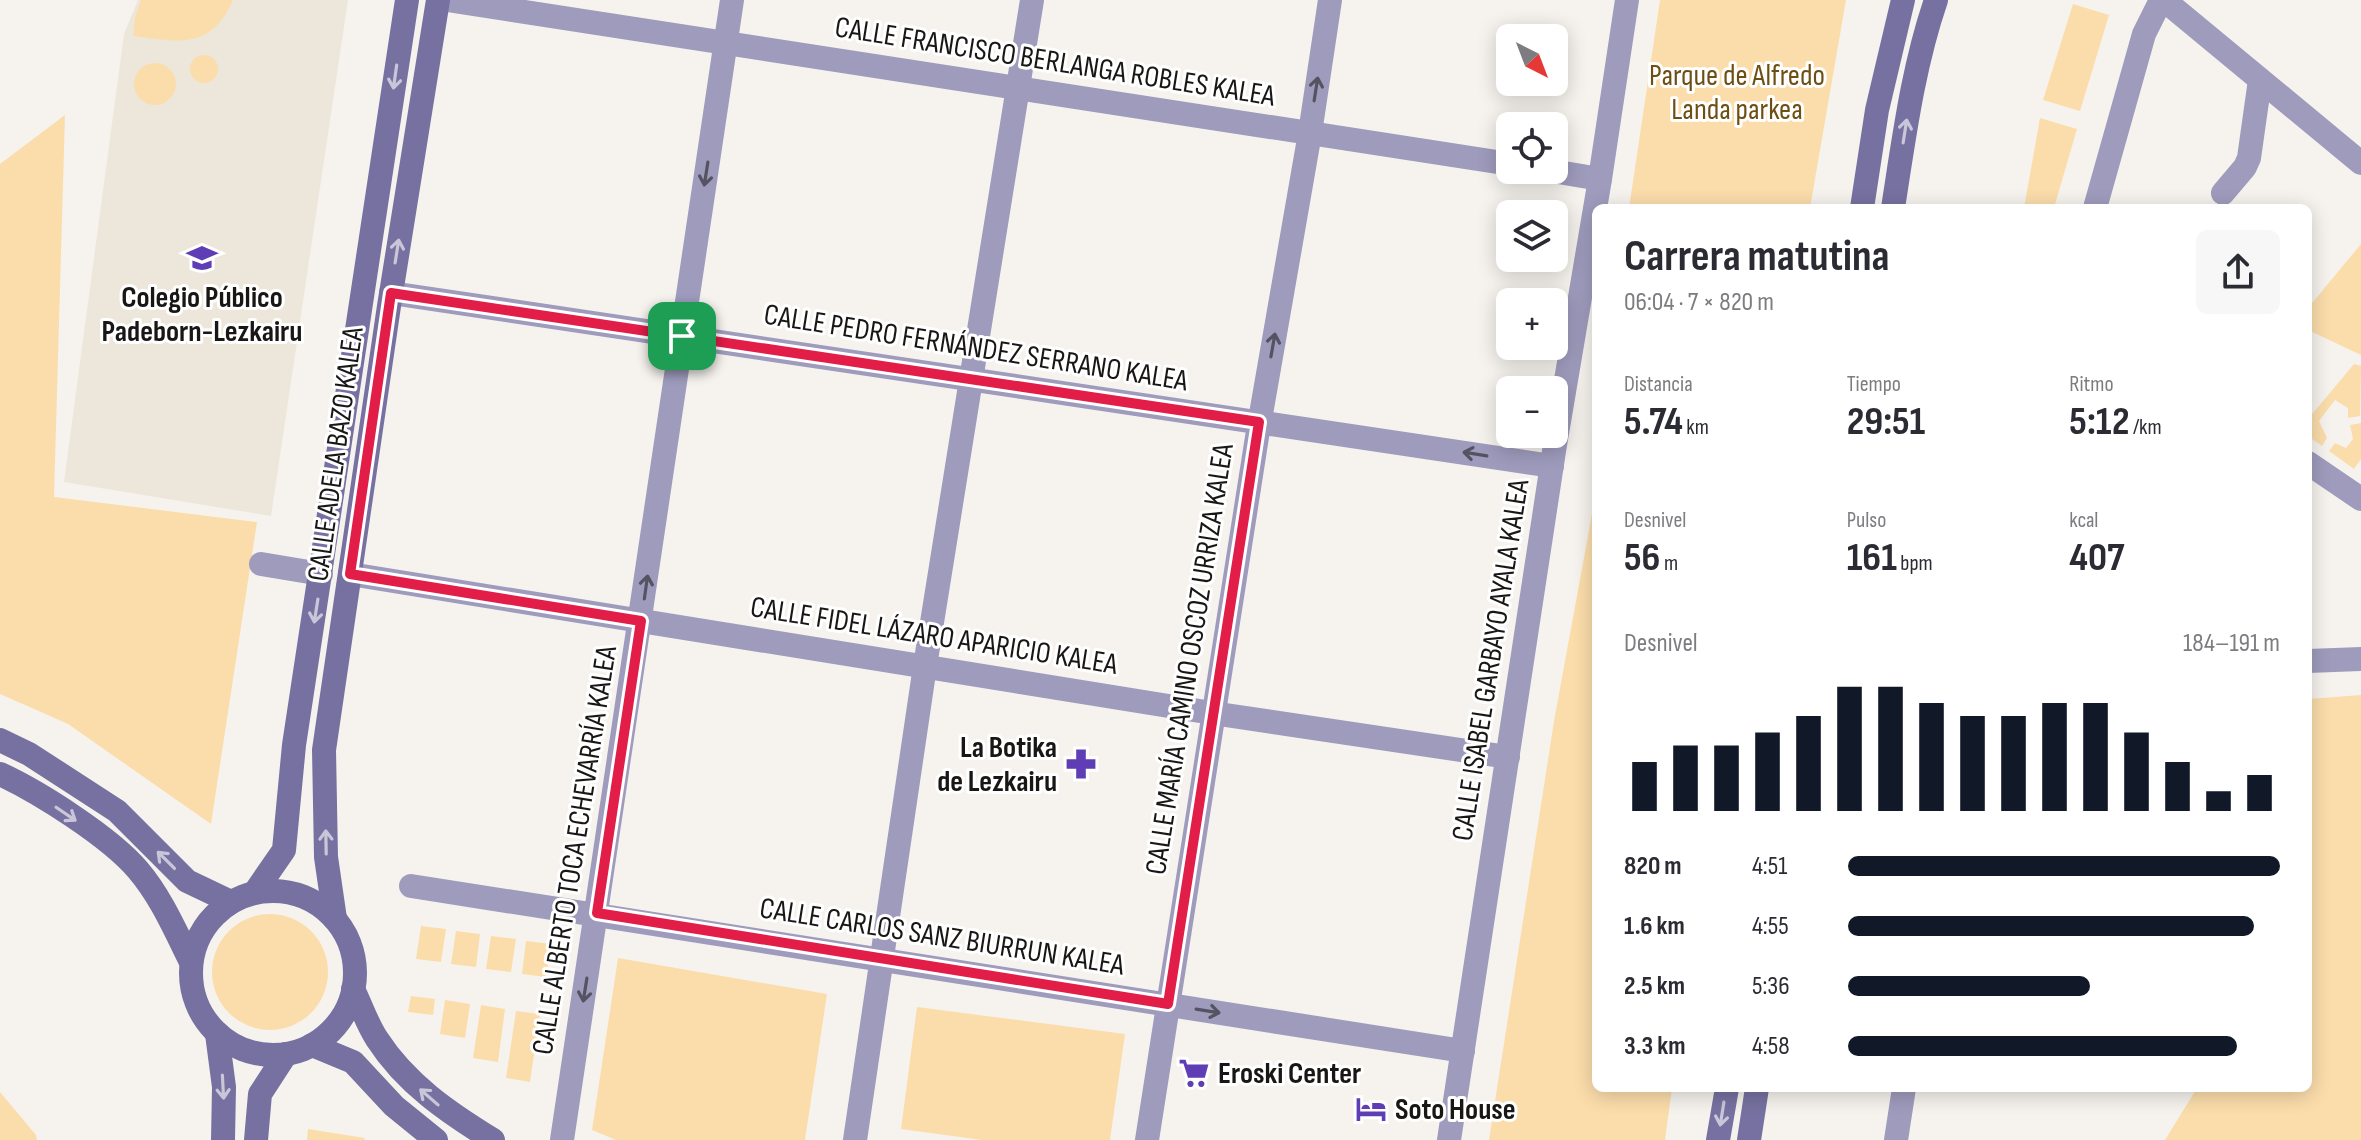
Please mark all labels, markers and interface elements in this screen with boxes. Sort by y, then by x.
street label: CALLE FRANCISCO BERLANGA ROBLES KALEA [832,9,1277,115]
north arrow [1496,24,1568,96]
map controls [1496,24,1568,448]
park label: Parque de Alfredo Landa parkea [1649,58,1825,128]
one-way arrow [387,64,402,89]
one-way arrow [1309,76,1324,102]
button: locate [1496,112,1568,184]
one-way arrow [1898,119,1913,144]
one-way arrow [698,161,713,187]
button: layers [1496,200,1568,272]
text: Carrera matutina [1624,230,1889,283]
button: share [2196,230,2280,314]
one-way arrow [391,239,406,264]
school or university icon: Colegio Público Padeborn-Lezkairu [185,241,219,275]
place label: Colegio Público Padeborn-Lezkairu [102,280,302,350]
text: 06:04 · 7 × 820 m [1624,287,1774,318]
button: + [1496,288,1568,360]
street label: CALLE PEDRO FERNÁNDEZ SERRANO KALEA [761,297,1190,399]
pin [648,302,716,370]
icon: arrive [660,314,704,358]
street label: CALLE ADELA BAZO KALEA [300,325,372,584]
one-way arrow [1266,333,1281,358]
text: Distancia [1624,371,1693,398]
text: Tiempo [1847,371,1901,398]
text: Ritmo [2069,371,2114,398]
button: − [1496,376,1568,448]
text: 5.74 [1624,398,1683,446]
text: 29:51 [1847,398,1925,446]
text: 5:12 [2069,398,2129,446]
text: km [1683,414,1709,441]
text: /km [2129,414,2162,441]
street label: CALLE MARÍA CAMINO OSCOZ URRIZA KALEA [1138,441,1242,877]
one-way arrow [1462,446,1488,461]
street label: CALLE ISABEL GARBAYO AYALA KALEA [1445,477,1537,843]
text: Desnivel [1624,507,1686,534]
text: Pulso [1847,507,1886,534]
text: kcal [2069,507,2098,534]
text: 56 [1624,534,1660,582]
text: 161 [1847,534,1897,582]
text: 407 [2069,534,2124,582]
text: m [1660,550,1678,577]
text: bpm [1897,550,1933,577]
one-way arrow [639,575,654,600]
street label: CALLE FIDEL LÁZARO APARICIO KALEA [748,589,1120,683]
one-way arrow [308,598,323,623]
text: Desnivel [1624,628,1698,659]
text: 184–191 m [2183,628,2280,659]
street label: CALLE ALBERTO TOCA ECHEVARRÍA KALEA [525,643,625,1057]
place label: La Botika de Lezkairu [937,730,1057,800]
pharmacy icon: La Botika de Lezkairu [1064,747,1098,781]
one-way arrow [55,806,77,822]
one-way arrow [318,829,334,856]
one-way arrow [157,851,176,870]
text: 820 m [1624,851,1682,882]
text: 4:51 [1752,851,1787,882]
street label: CALLE CARLOS SANZ BIURRUN KALEA [757,890,1127,984]
text: 1.6 km [1624,911,1685,942]
text: 4:55 [1752,911,1789,942]
text: 2.5 km [1624,971,1685,1002]
text: 5:36 [1752,971,1790,1002]
one-way arrow [577,977,592,1003]
one-way arrow [1195,1004,1220,1019]
text: 3.3 km [1624,1031,1686,1062]
text: 4:58 [1752,1031,1790,1062]
supermarket icon: Eroski Center [1177,1056,1211,1090]
place label: Eroski Center [1218,1056,1361,1092]
one-way arrow [216,1073,231,1100]
one-way arrow [419,1088,439,1106]
hotel icon: Soto House [1354,1092,1388,1126]
place label: Soto House [1395,1092,1516,1128]
one-way arrow [1714,1101,1729,1126]

